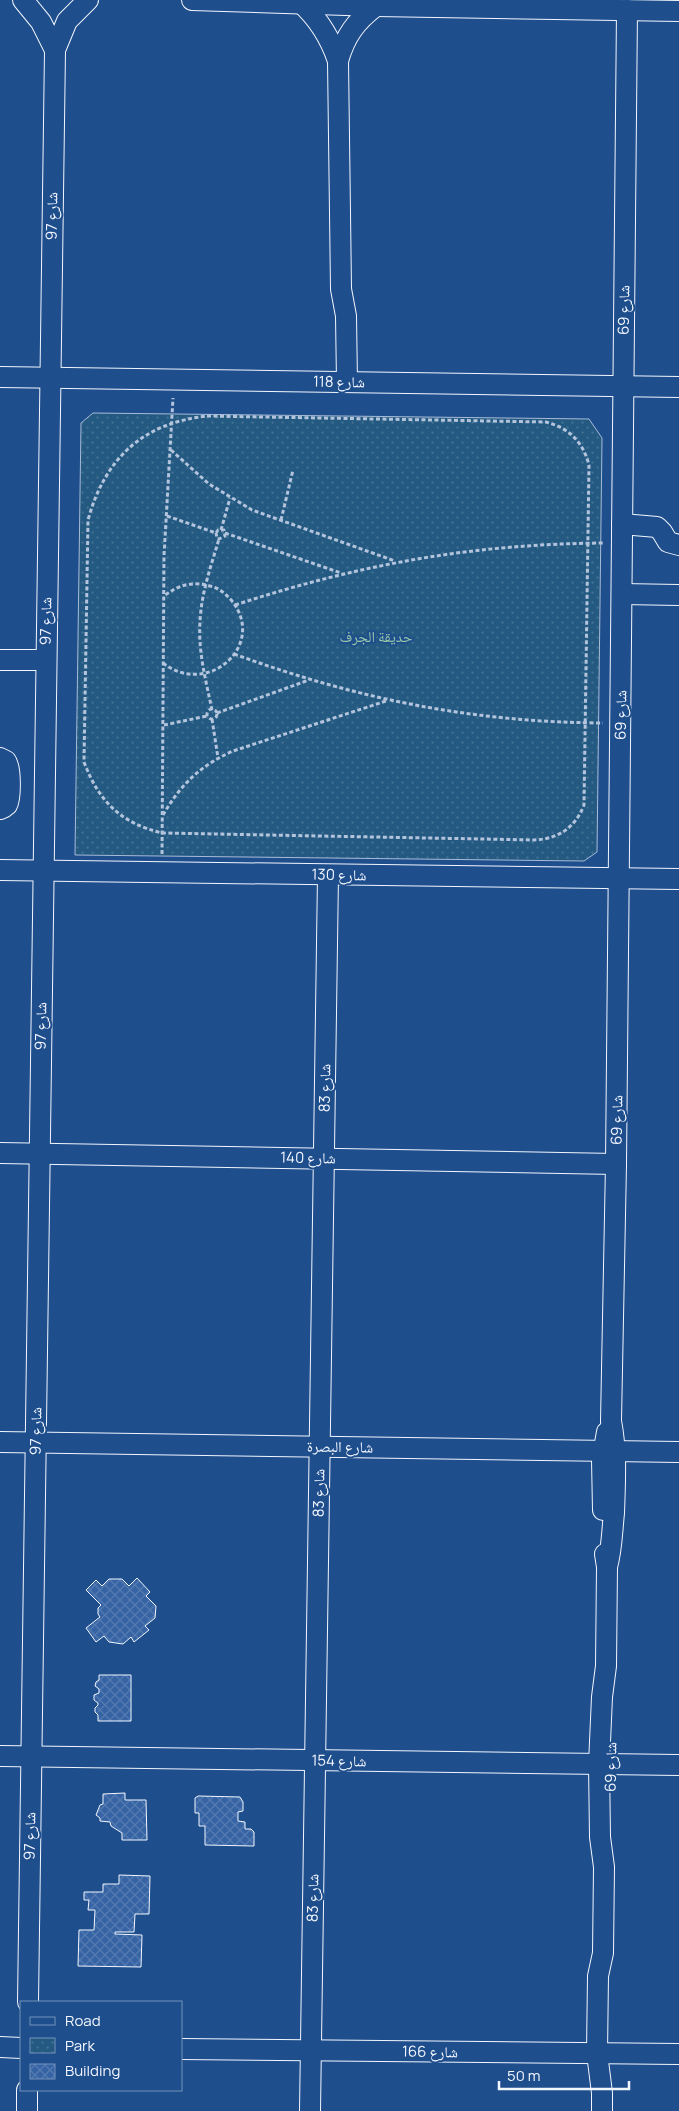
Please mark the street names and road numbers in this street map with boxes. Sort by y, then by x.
street label: شارع 97 [41,192,62,240]
street label: شارع 69 [613,285,634,335]
street label: شارع 118 [313,371,365,392]
street label: شارع 97 [35,597,56,645]
street label: شارع 69 [610,690,631,740]
street label: شارع 130 [311,864,367,885]
street label: شارع 97 [30,1002,51,1050]
street label: شارع 83 [314,1063,335,1112]
street label: شارع 69 [606,1095,627,1145]
street label: شارع 140 [280,1147,336,1168]
street label: شارع 97 [25,1407,46,1455]
street label: شارع البصرة [307,1435,374,1458]
street label: شارع 83 [308,1468,329,1517]
street label: شارع 69 [600,1742,621,1792]
street label: شارع 154 [311,1750,367,1771]
street label: شارع 97 [19,1812,40,1860]
street label: شارع 83 [302,1873,323,1922]
street label: شارع 166 [402,2041,458,2062]

